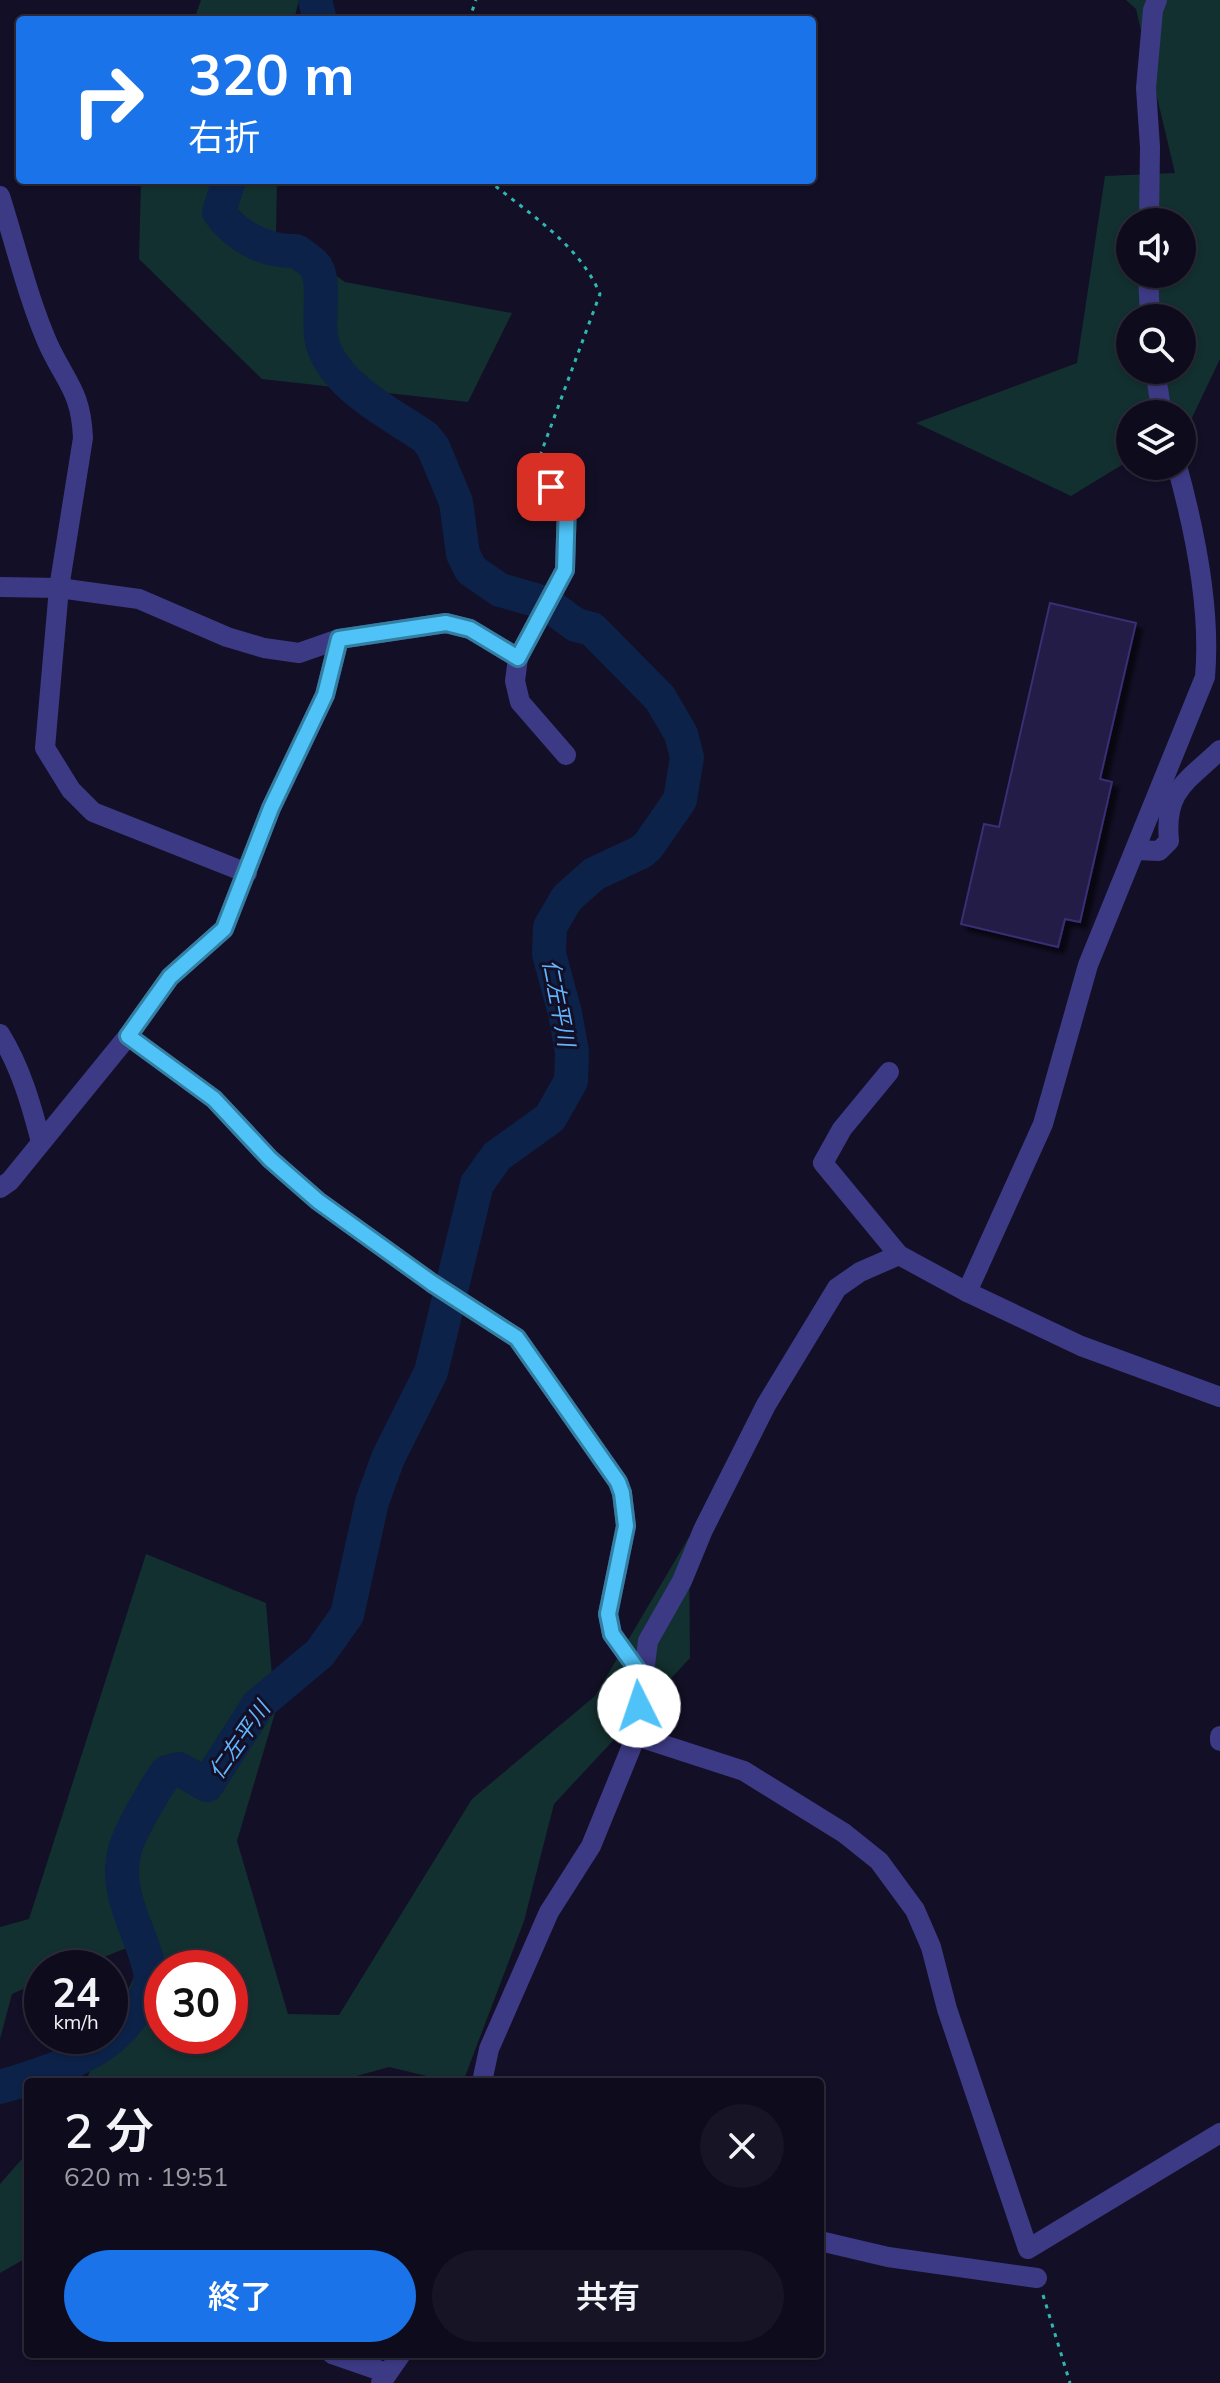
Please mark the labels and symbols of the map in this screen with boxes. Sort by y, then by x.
pin [517,453,585,521]
water label: 仁左平川 [537,957,582,1051]
position arrow [597,1664,681,1748]
water label: 仁左平川 [202,1694,277,1784]
speed limit sign: 30 [144,1950,248,2054]

